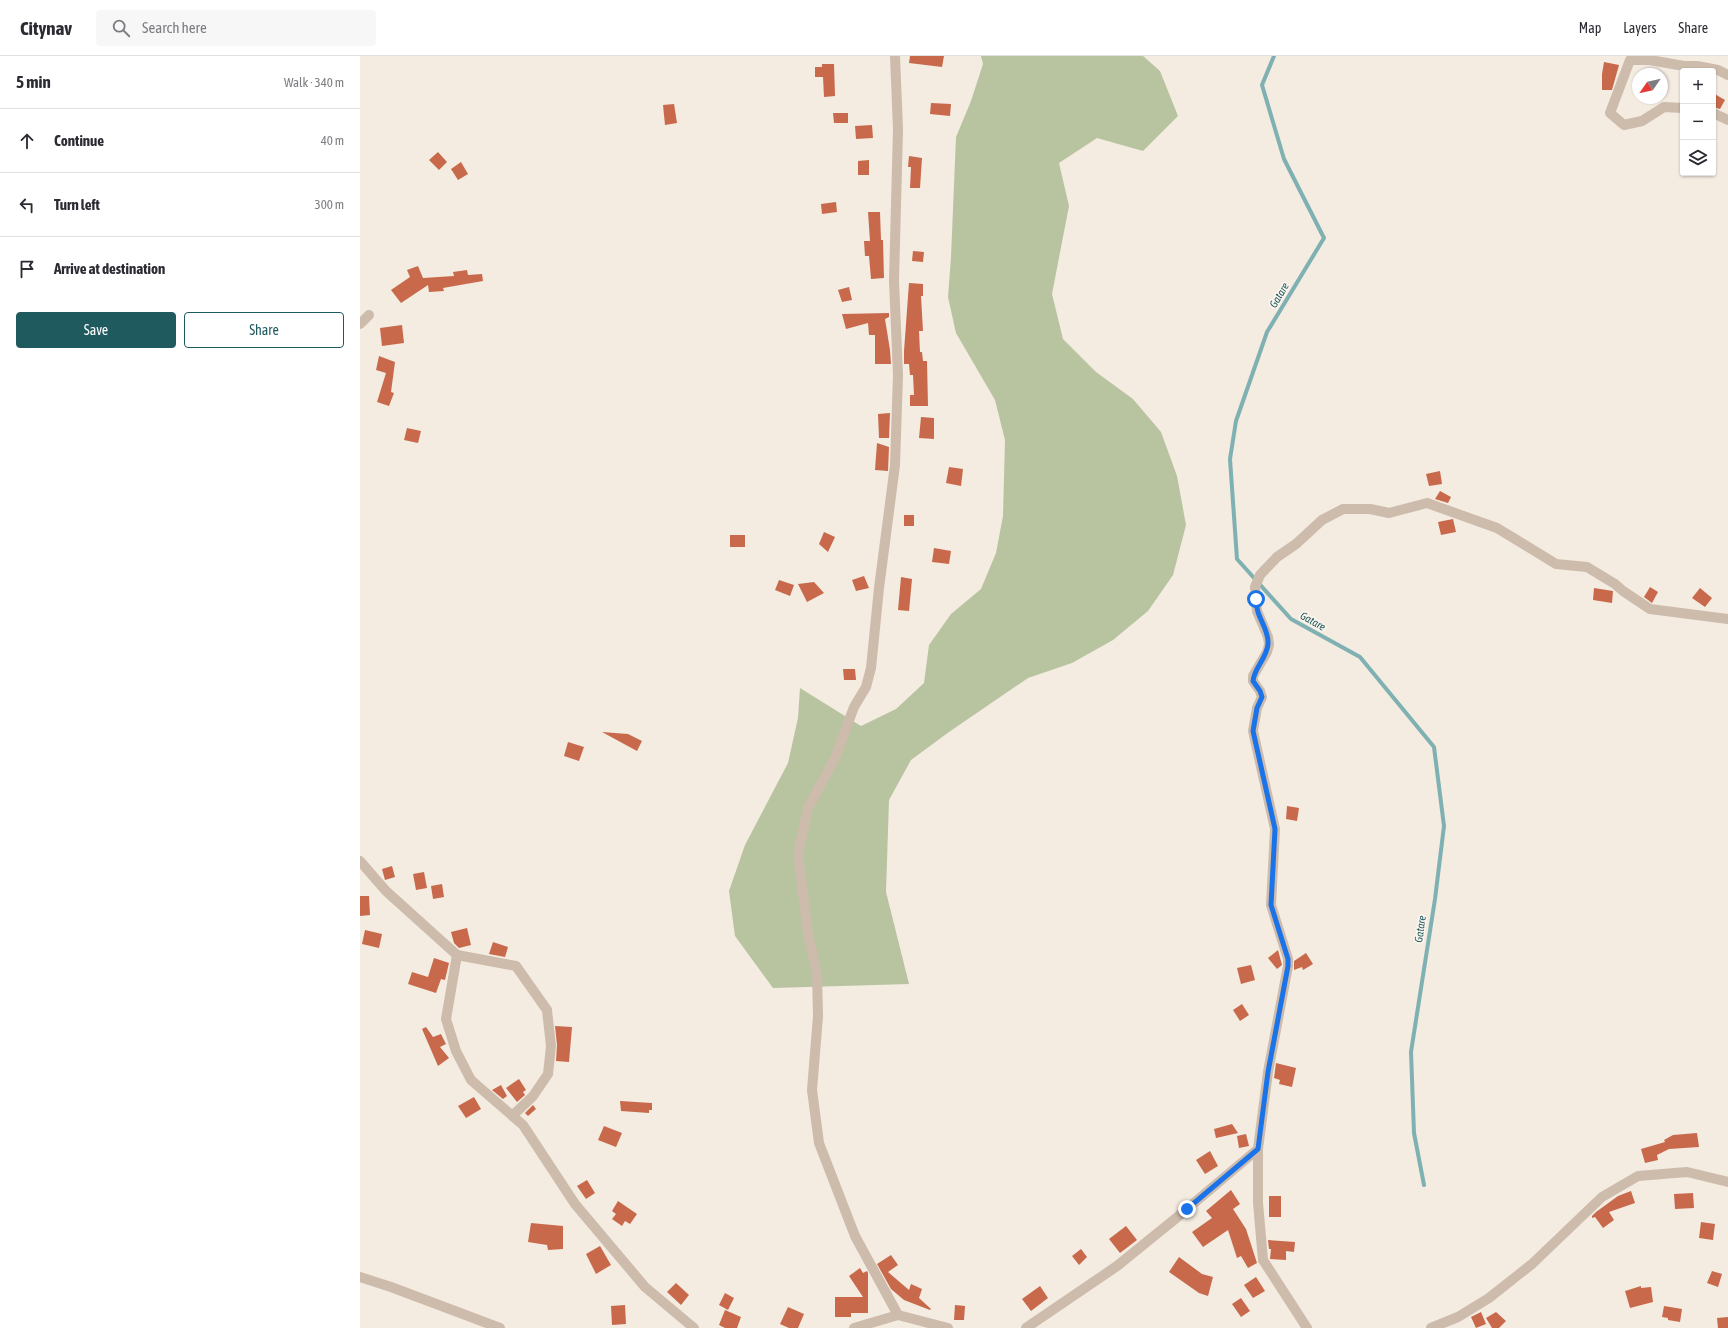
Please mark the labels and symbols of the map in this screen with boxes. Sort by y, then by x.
north arrow [1632,68,1668,104]
water label: Gatare [1267,280,1291,310]
route start [1247,590,1265,608]
water label: Gatare [1298,609,1328,633]
water label: Gatare [1412,915,1428,943]
route end [1178,1200,1196,1218]

